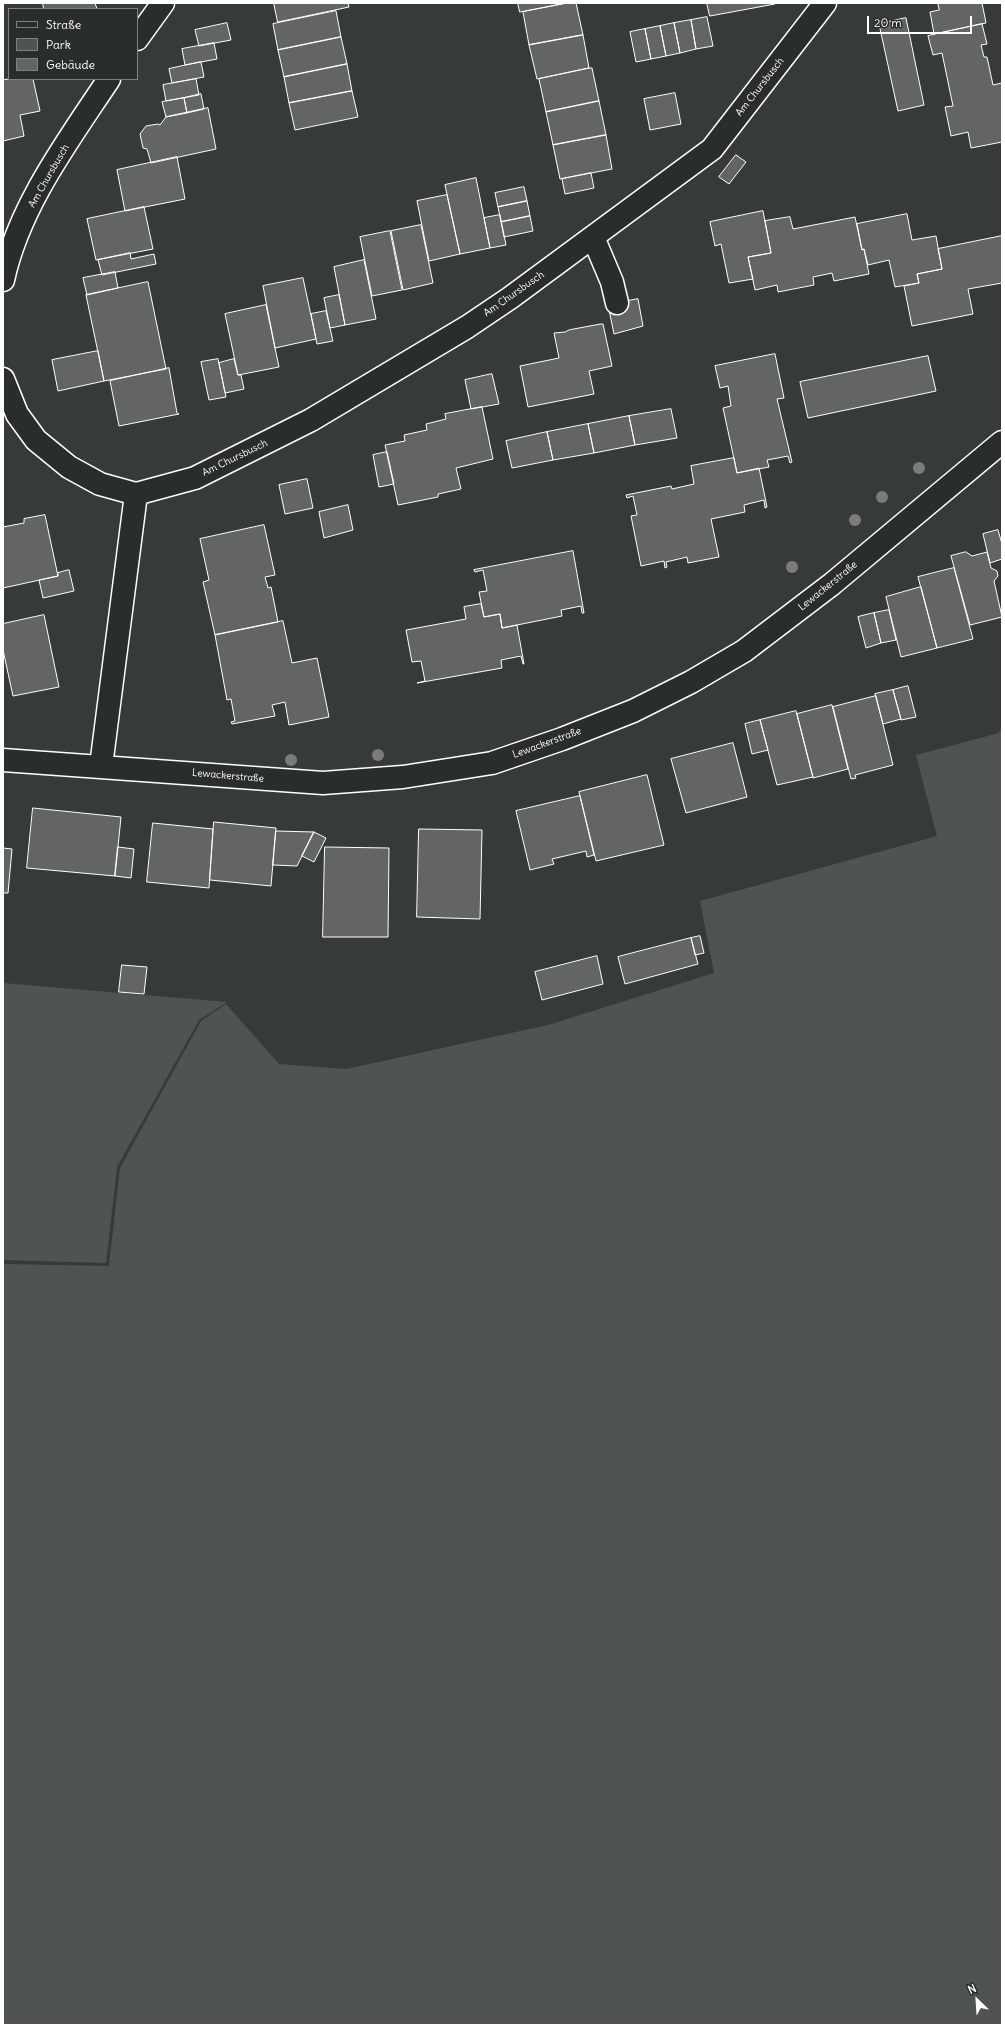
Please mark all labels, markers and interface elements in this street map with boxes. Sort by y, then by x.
legend [8,8,138,80]
scale bar [869,8,974,34]
text: 20 m [874,15,902,30]
text: Straße [46,17,81,32]
text: Park [46,37,71,52]
street label: Am Chursbusch [733,55,787,119]
text: Gebäude [46,57,95,72]
street label: Am Chursbusch [26,142,72,210]
street label: Am Chursbusch [481,269,547,319]
street label: Am Chursbusch [200,437,270,479]
street label: Lewackerstraße [796,559,860,613]
street label: Lewackerstraße [511,725,583,761]
street label: Lewackerstraße [192,767,264,785]
north arrow [957,1980,997,2020]
text: N [966,1981,978,1997]

